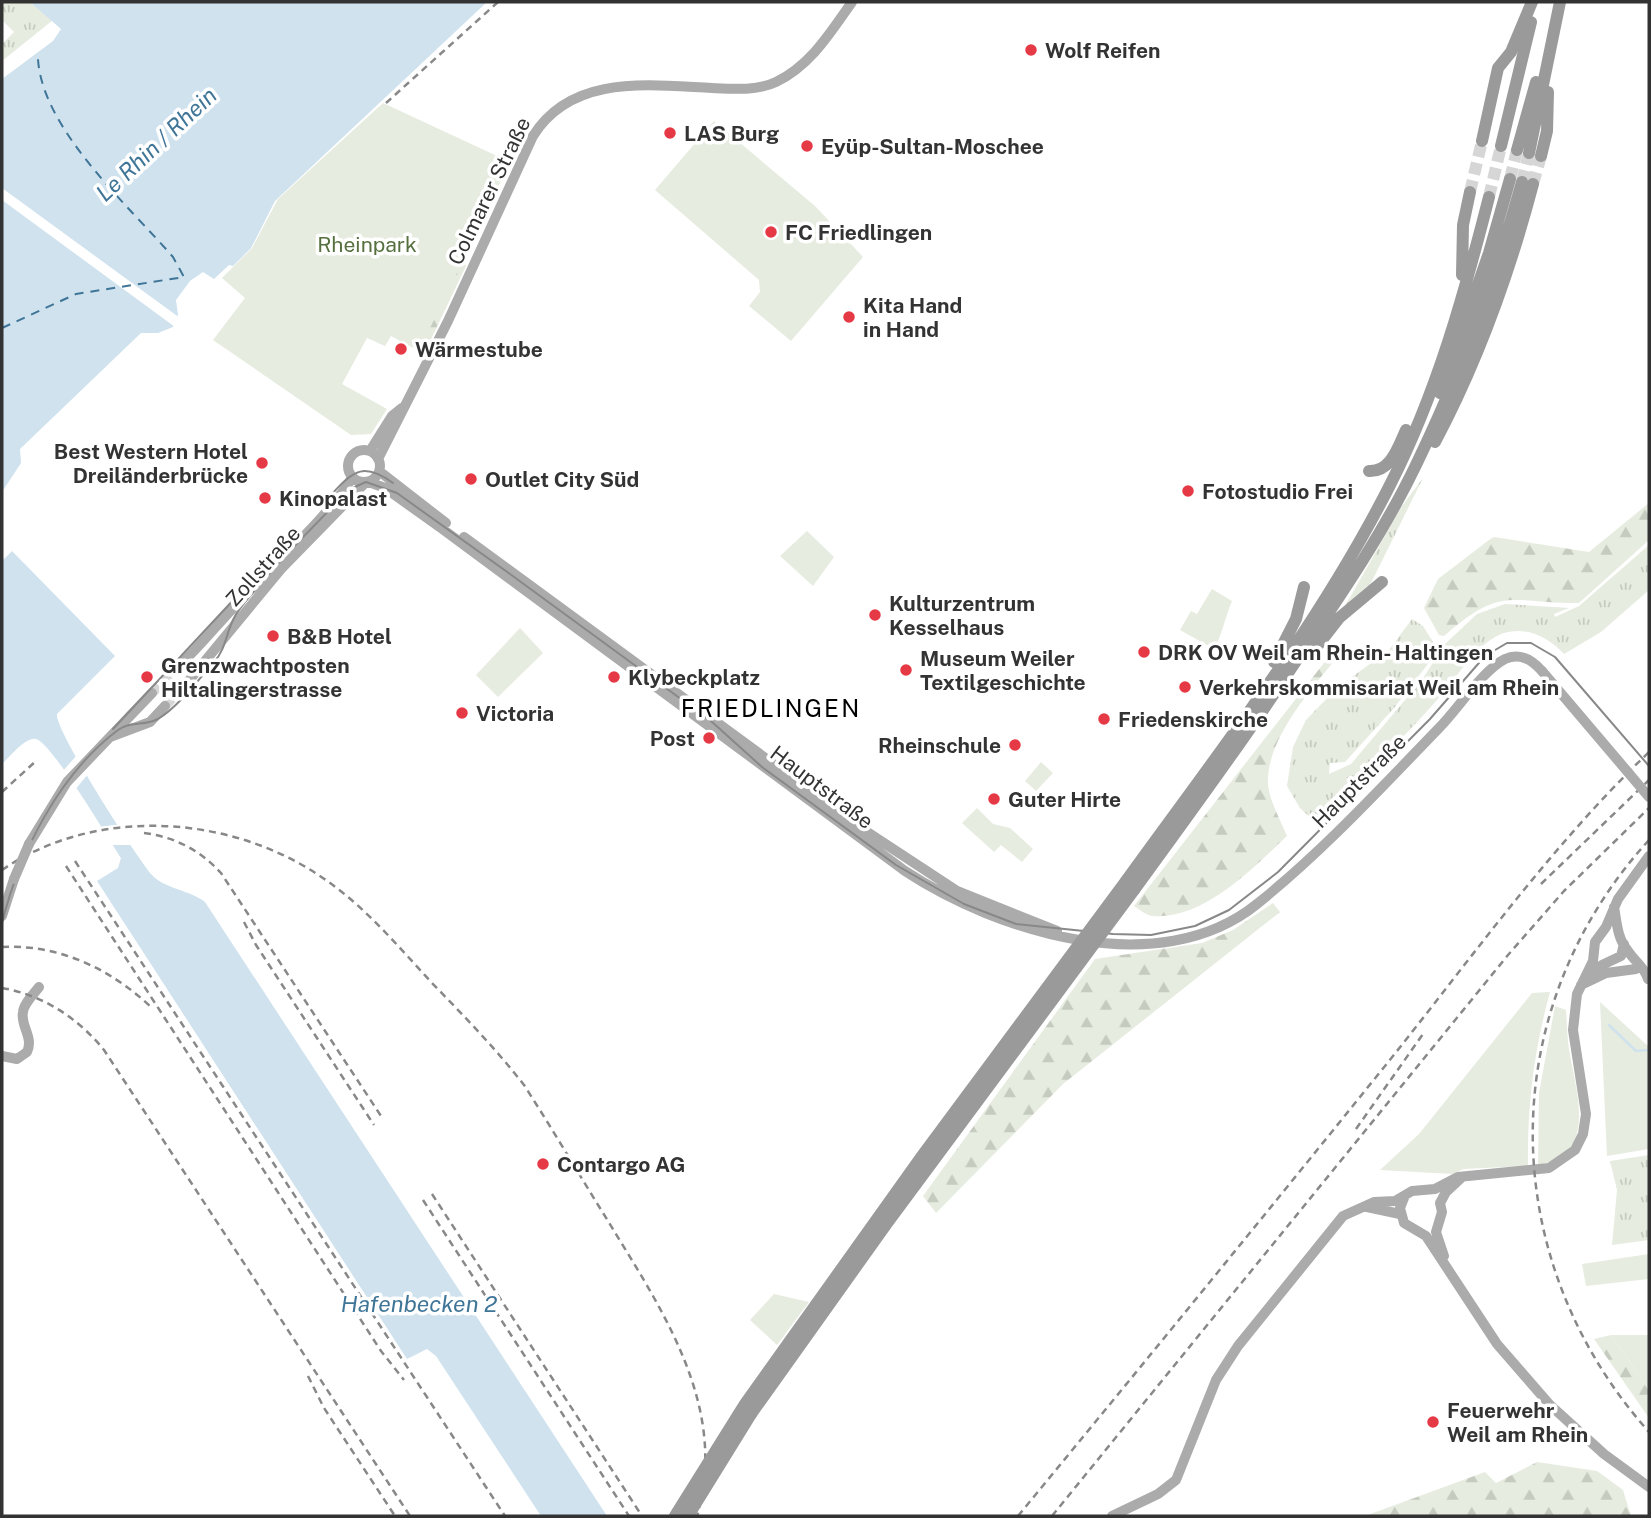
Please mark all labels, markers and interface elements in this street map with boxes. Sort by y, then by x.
place label: Wolf Reifen [1045,38,1161,63]
marker: Wolf Reifen [1023,42,1039,58]
water label: Le Rhin / Rhein [90,81,222,207]
street label: Colmarer Straße [442,113,536,269]
place label: LAS Burg [684,121,779,146]
marker: LAS Burg [662,125,678,141]
place label: Eyüp-Sultan-Moschee [821,134,1044,159]
marker: Eyüp-Sultan-Moschee [799,138,815,154]
place label: FC Friedlingen [785,220,932,245]
marker: FC Friedlingen [763,224,779,240]
park label: Rheinpark [317,232,417,257]
place label: Kita Hand in Hand [863,293,962,342]
marker: Kita Hand in Hand [841,309,857,325]
place label: Wärmestube [415,337,543,362]
marker: Wärmestube [393,341,409,357]
place label: Best Western Hotel Dreiländerbrücke [54,439,248,488]
marker: Best Western Hotel Dreiländerbrücke [254,455,270,471]
place label: Outlet City Süd [485,467,639,492]
marker: Outlet City Süd [463,471,479,487]
place label: Fotostudio Frei [1202,479,1353,504]
marker: Fotostudio Frei [1180,483,1196,499]
place label: Kinopalast [279,486,387,511]
marker: Kinopalast [257,490,273,506]
street label: Zollstraße [220,521,306,611]
place label: Kulturzentrum Kesselhaus [889,591,1035,640]
marker: Kulturzentrum Kesselhaus [867,607,883,623]
place label: B&B Hotel [287,624,392,649]
marker: B&B Hotel [265,628,281,644]
place label: DRK OV Weil am Rhein- Haltingen [1158,640,1493,665]
marker: DRK OV Weil am Rhein- Haltingen [1136,644,1152,660]
place label: Museum Weiler Textilgeschichte [920,646,1086,695]
place label: Grenzwachtposten Hiltalingerstrasse [161,653,350,702]
marker: Museum Weiler Textilgeschichte [898,662,914,678]
place label: Klybeckplatz [628,665,760,690]
marker: Grenzwachtposten Hiltalingerstrasse [139,669,155,685]
marker: Klybeckplatz [606,669,622,685]
place label: Verkehrskommisariat Weil am Rhein [1199,675,1559,700]
marker: Verkehrskommisariat Weil am Rhein [1177,679,1193,695]
district label: FRIEDLINGEN [681,694,861,722]
place label: Victoria [476,701,554,726]
marker: Victoria [454,705,470,721]
place label: Friedenskirche [1118,707,1268,732]
marker: Friedenskirche [1096,711,1112,727]
place label: Post [650,726,695,751]
street label: Hauptstraße [1307,729,1411,833]
marker: Post [701,730,717,746]
place label: Rheinschule [878,733,1001,758]
marker: Rheinschule [1007,737,1023,753]
street label: Hauptstraße [766,740,878,834]
place label: Guter Hirte [1008,787,1121,812]
marker: Guter Hirte [986,791,1002,807]
place label: Contargo AG [557,1152,686,1177]
marker: Contargo AG [535,1156,551,1172]
water label: Hafenbecken 2 [341,1290,498,1317]
place label: Feuerwehr Weil am Rhein [1447,1398,1588,1447]
marker: Feuerwehr Weil am Rhein [1425,1414,1441,1430]

